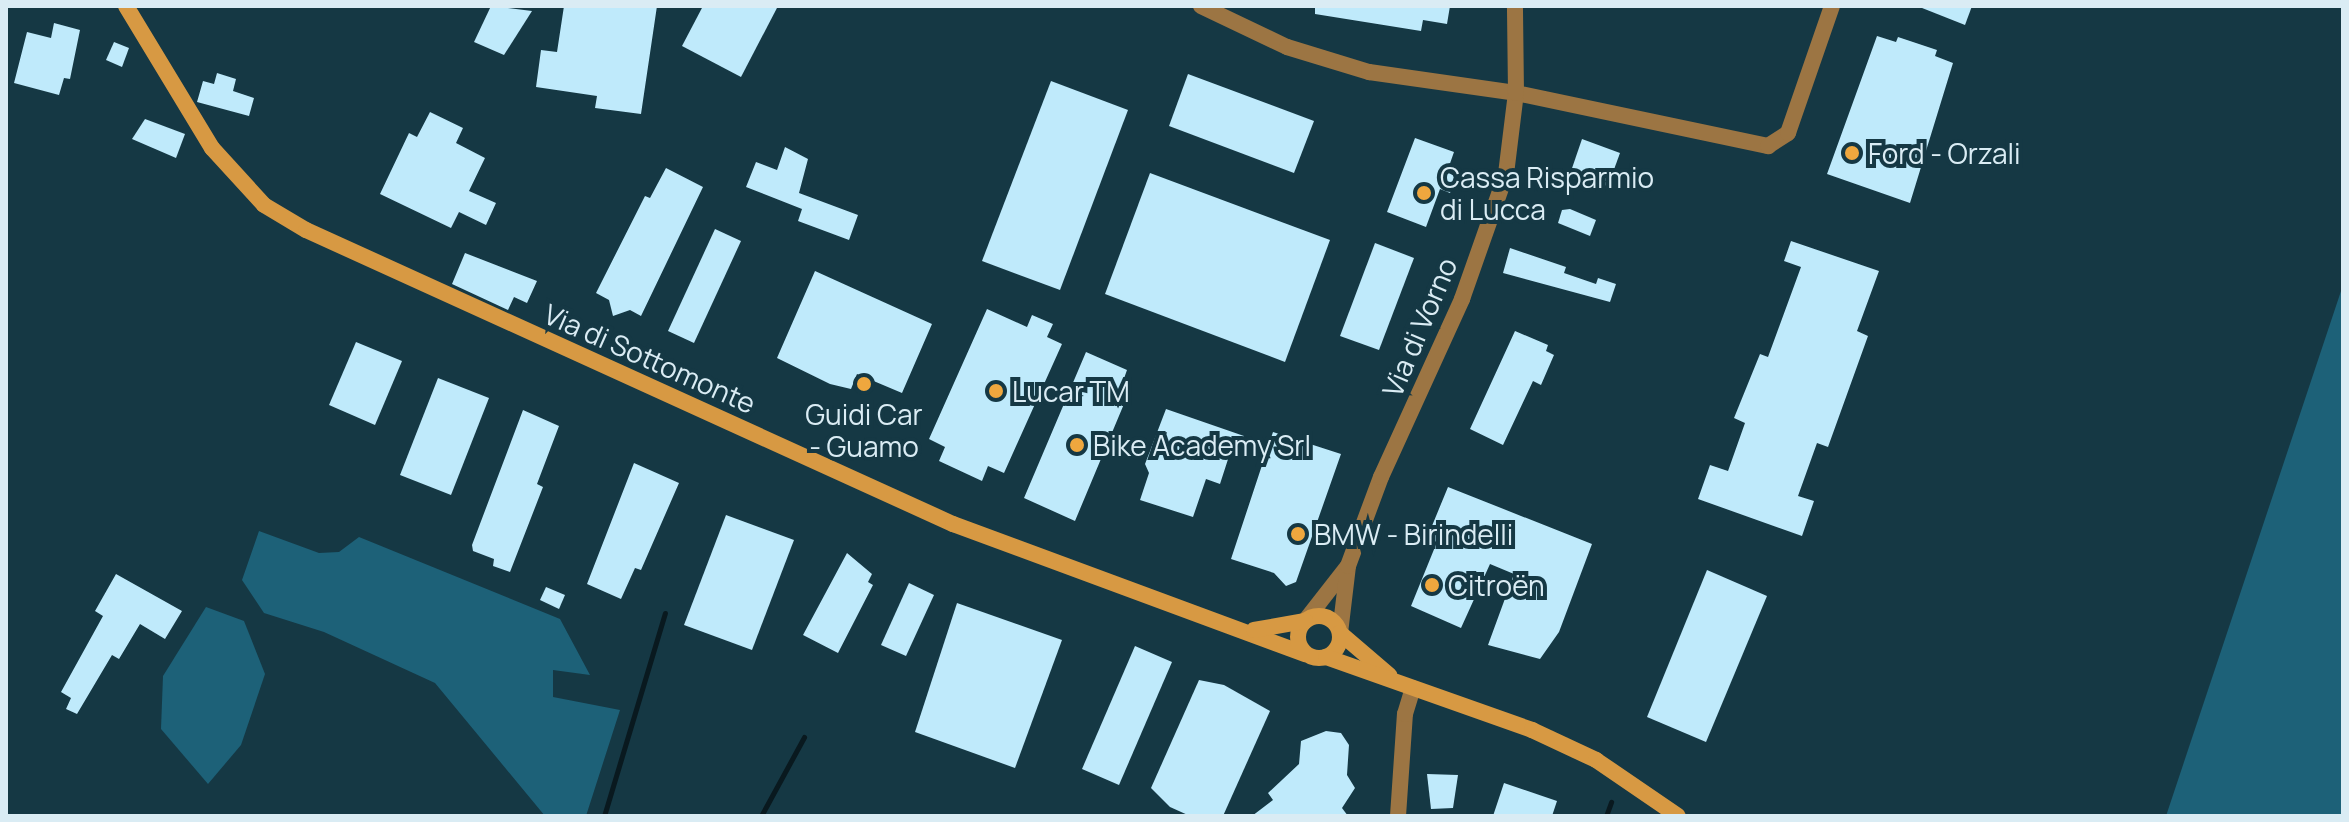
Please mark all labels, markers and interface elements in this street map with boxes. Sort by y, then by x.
place label: Ford - Orzali [1868,136,2021,170]
marker: Ford - Orzali [1843,144,1861,162]
place label: Cassa Risparmio di Lucca [1440,160,1654,226]
marker: Cassa Risparmio di Lucca [1415,184,1433,202]
street label: Via di Vorno [1375,252,1463,402]
street label: Via di Sottomonte [539,296,761,420]
place label: Lucar TM [1012,374,1130,408]
marker: Guidi Car - Guamo [855,375,873,393]
marker: Lucar TM [987,382,1005,400]
place label: Guidi Car - Guamo [805,397,923,463]
place label: Bike Academy Srl [1093,428,1311,462]
marker: Bike Academy Srl [1068,436,1086,454]
place label: BMW - Birindelli [1314,517,1513,551]
marker: BMW - Birindelli [1289,525,1307,543]
place label: Citroën [1448,568,1545,602]
marker: Citroën [1423,576,1441,594]

